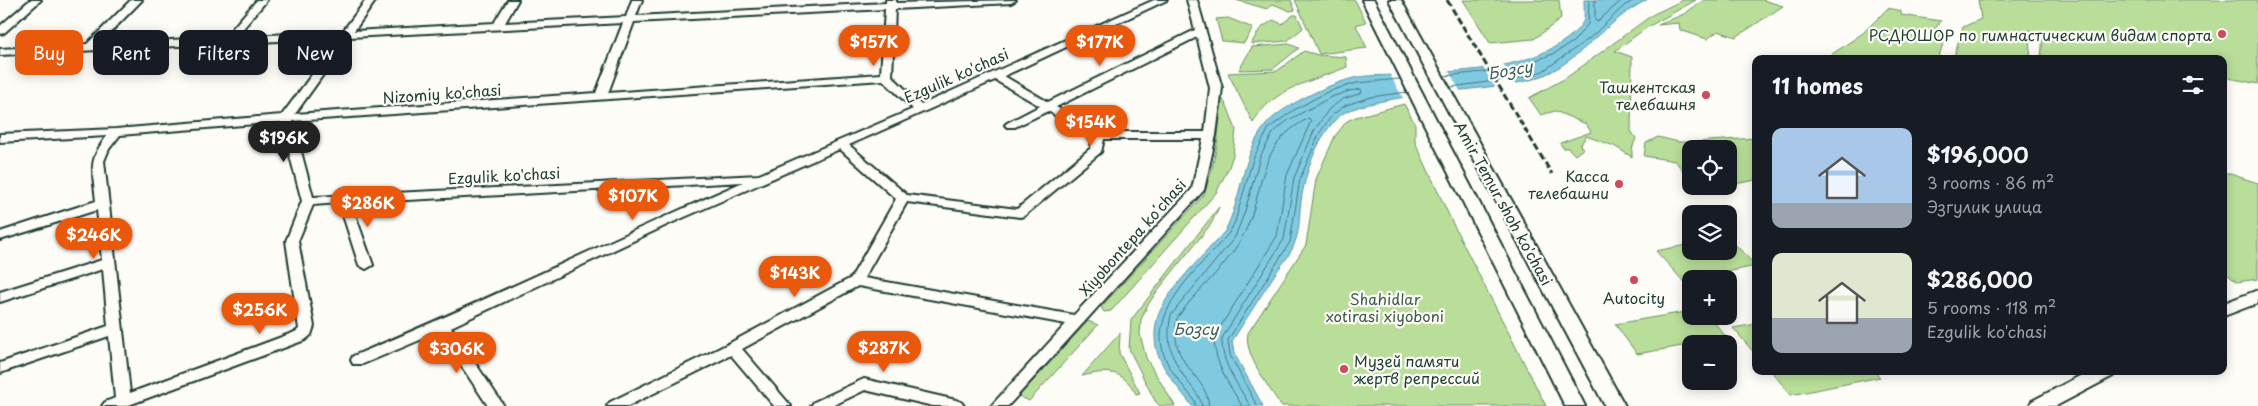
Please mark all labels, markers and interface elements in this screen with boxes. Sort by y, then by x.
place label: РСДЮШОР по гимнастическим видам спорта [1868,23,2213,46]
pin: $157K [839,24,909,67]
pin: $177K [1065,24,1135,67]
marker: РСДЮШОР по гимнастическим видам спорта [2216,28,2228,40]
text: $157K [850,29,898,53]
text: $177K [1076,29,1124,53]
chip: Buy [15,30,83,75]
chip: Rent [93,30,169,75]
chip: Filters [179,30,268,75]
chip: New [278,30,352,75]
street label: Ezgulik ko'chasi [900,42,1012,108]
water label: Бозсу [1486,53,1536,85]
text: 11 homes [1772,69,1863,101]
icon: filters [2179,71,2207,99]
place label: Ташкентская телебашня [1599,75,1696,115]
street label: Nizomiy ko'chasi [382,77,502,109]
marker: Ташкентская телебашня [1700,89,1712,101]
pin: $154K [1056,104,1126,147]
text: $154K [1066,109,1116,133]
street label: Amir Temur shoh ko'chasi [1449,117,1559,289]
pin: $196K [249,120,319,163]
text: $196K [259,125,309,149]
text: $196,000 [1927,138,2029,170]
map controls [1682,140,1737,390]
button: locate [1682,140,1737,195]
icon: home [1812,148,1872,208]
street label: Ezgulik ko'chasi [447,161,561,189]
place label: Касса телебашни [1528,164,1610,204]
text: 3 rooms · 86 m² [1927,170,2054,194]
street label: Xiyobontepa koʻchasi [1073,173,1191,301]
pin: $107K [598,178,668,221]
marker: Касса телебашни [1613,178,1625,190]
text: $107K [608,183,658,207]
pin: $286K [333,186,403,228]
text: $286K [341,190,395,214]
text: Эзгулик улица [1927,194,2042,218]
button: layers [1682,205,1737,260]
pin: $246K [59,218,129,260]
text: $246K [66,222,122,246]
pin: $143K [760,256,830,298]
text: $143K [770,260,820,284]
text: $286,000 [1927,263,2033,295]
button: + [1682,270,1737,325]
icon: home [1812,273,1872,333]
marker: Autocity [1628,274,1640,286]
place label: Autocity [1603,286,1665,309]
park label: Shahidlar xotirasi xiyoboni [1326,287,1444,327]
pin: $256K [225,292,295,335]
text: 5 rooms · 118 m² [1927,295,2056,319]
text: $256K [233,297,287,321]
water label: Бозсу [1173,316,1220,340]
text: Ezgulik ko'chasi [1927,319,2047,343]
pin: $287K [849,330,919,373]
pin: $306K [422,332,492,374]
text: $287K [858,335,910,359]
button: − [1682,335,1737,390]
text: $306K [429,336,485,360]
place label: Музей памяти жертв репрессий [1354,349,1480,389]
marker: Музей памяти жертв репрессий [1338,363,1350,375]

